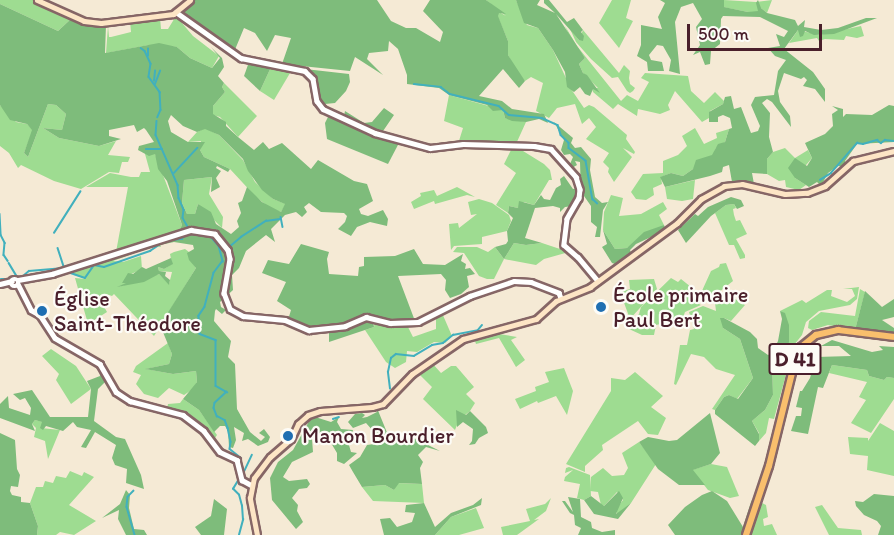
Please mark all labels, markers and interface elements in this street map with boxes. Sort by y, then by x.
scale bar [690,12,825,50]
text: 500 m [698,23,749,45]
place label: École primaire Paul Bert [613,281,748,332]
place label: Église Saint-Théodore [54,285,201,336]
marker: École primaire Paul Bert [594,300,608,314]
marker: Église Saint-Théodore [35,304,49,318]
road number: D 41 [768,341,822,377]
place label: Manon Bourdier [302,423,454,449]
marker: Manon Bourdier [279,427,297,445]

